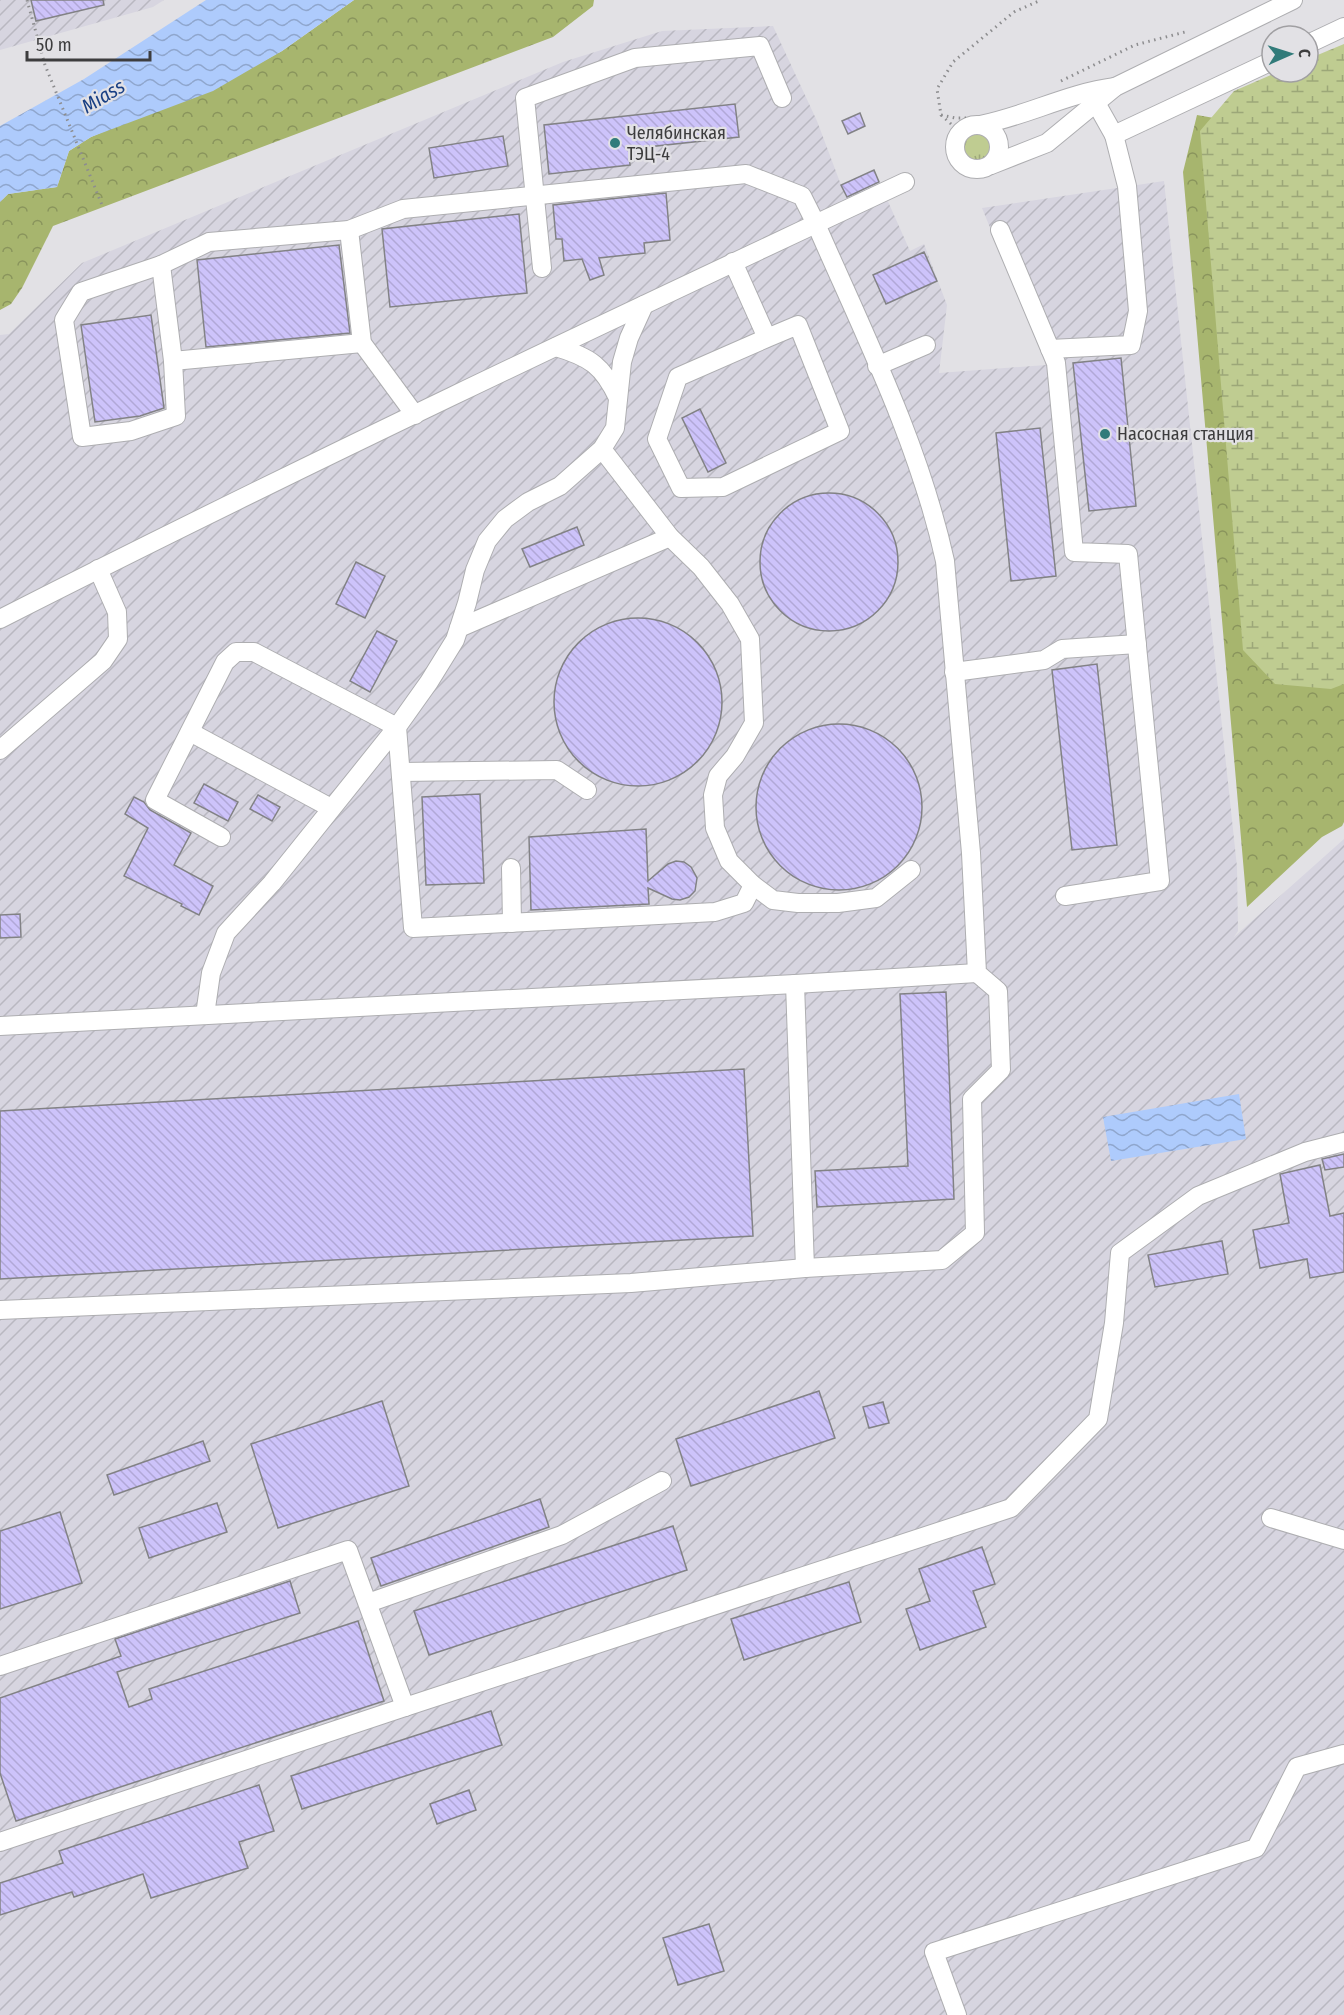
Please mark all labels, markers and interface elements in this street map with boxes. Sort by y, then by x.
scale bar [27,24,150,62]
north arrow [1260,24,1320,84]
text: 50 m [36,34,72,56]
text: С [1295,49,1314,59]
water label: Miass [77,74,129,118]
place label: Челябинская ТЭЦ-4 [627,122,726,165]
marker: Челябинская ТЭЦ-4 [608,136,622,150]
place label: Насосная станция [1117,423,1254,445]
marker: Насосная станция [1098,427,1112,441]

